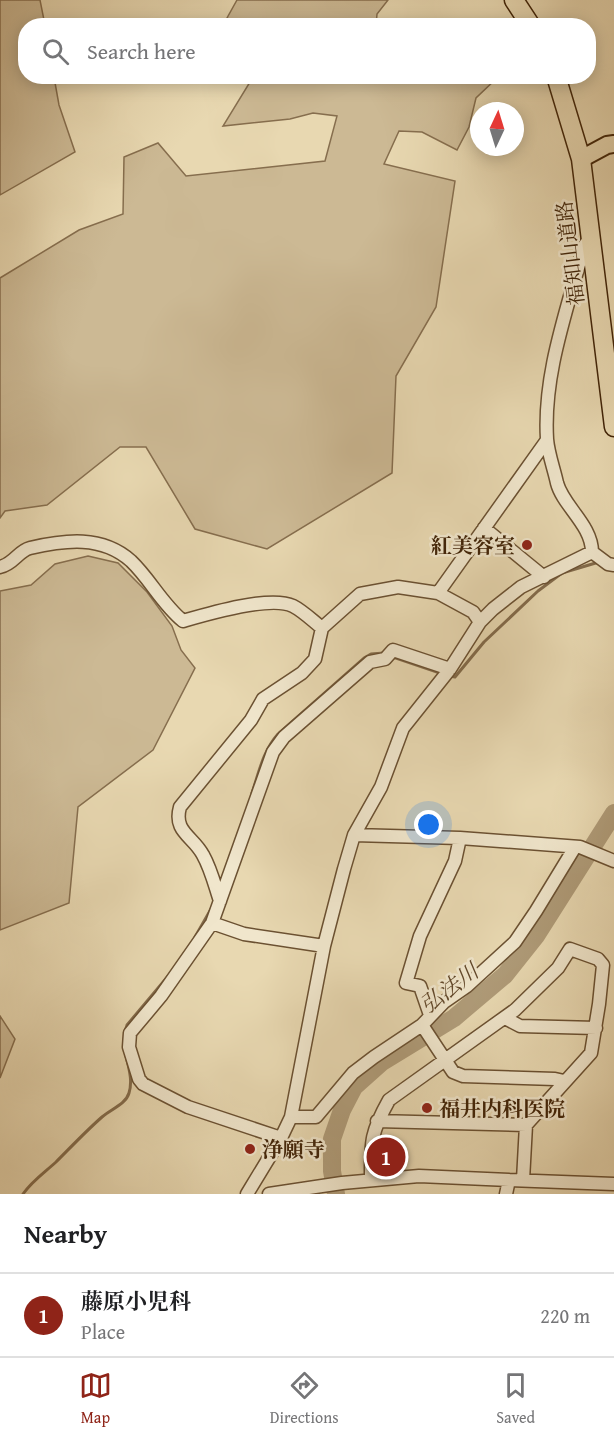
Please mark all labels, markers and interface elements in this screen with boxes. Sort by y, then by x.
search box [18,18,596,84]
icon: search [39,35,72,68]
text: Search here [87,35,196,67]
north arrow [470,102,524,156]
street label: 福知山道路 [548,199,592,307]
place label: 紅美容室 [431,530,515,561]
marker: 紅美容室 [520,538,534,552]
your location [414,810,443,839]
water label: 弘法川 [413,954,487,1021]
place label: 福井内科医院 [439,1093,565,1124]
marker: 福井内科医院 [420,1101,434,1115]
place label: 浄願寺 [262,1134,325,1165]
pin: 1 [366,1134,406,1180]
marker: 浄願寺 [243,1142,257,1156]
text: Nearby [24,1214,107,1253]
text: 藤原小児科 [81,1285,191,1317]
text: 1 [38,1301,49,1330]
text: 220 m [540,1301,590,1330]
text: Place [81,1317,125,1346]
tab: Map [79,1369,112,1429]
tab: Directions [270,1369,339,1429]
tab: Saved [496,1369,535,1429]

